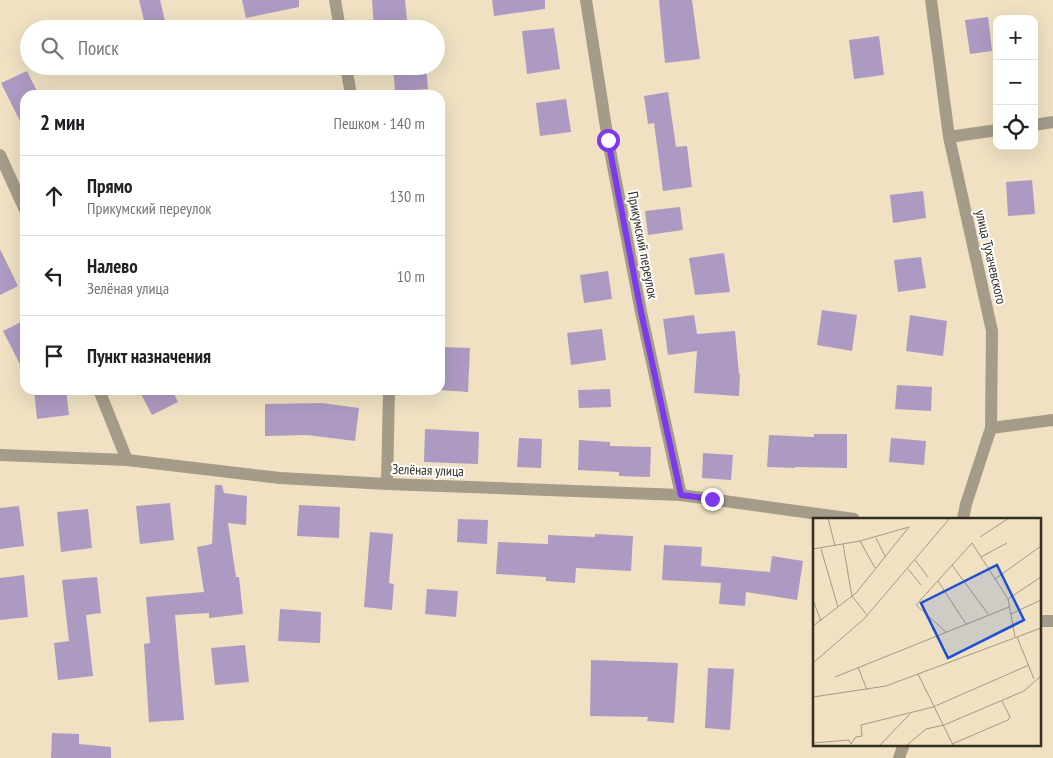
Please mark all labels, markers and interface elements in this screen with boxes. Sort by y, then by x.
map controls [993,15,1038,150]
button: + [993,15,1038,60]
search box [20,20,445,75]
icon: search [38,34,66,62]
text: Поиск [78,36,119,60]
button: − [993,60,1038,105]
button: locate [993,105,1038,150]
text: 2 мин [40,109,85,136]
text: Пешком · 140 m [334,113,425,133]
route start [597,129,620,152]
text: Прямо [87,174,132,198]
icon: ahead [40,182,68,210]
text: 130 m [390,186,425,206]
street label: Прикумский переулок [624,190,662,301]
text: Прикумский переулок [87,198,212,218]
street label: улица Тухачевского [971,208,1011,306]
text: Налево [87,254,138,278]
icon: left [40,262,68,290]
text: 10 m [397,266,425,286]
text: Зелёная улица [87,278,169,298]
icon: arrive [40,342,68,370]
text: Пункт назначения [87,344,211,368]
street label: Зелёная улица [392,460,464,480]
route end [701,488,724,511]
inset map [813,518,1040,746]

